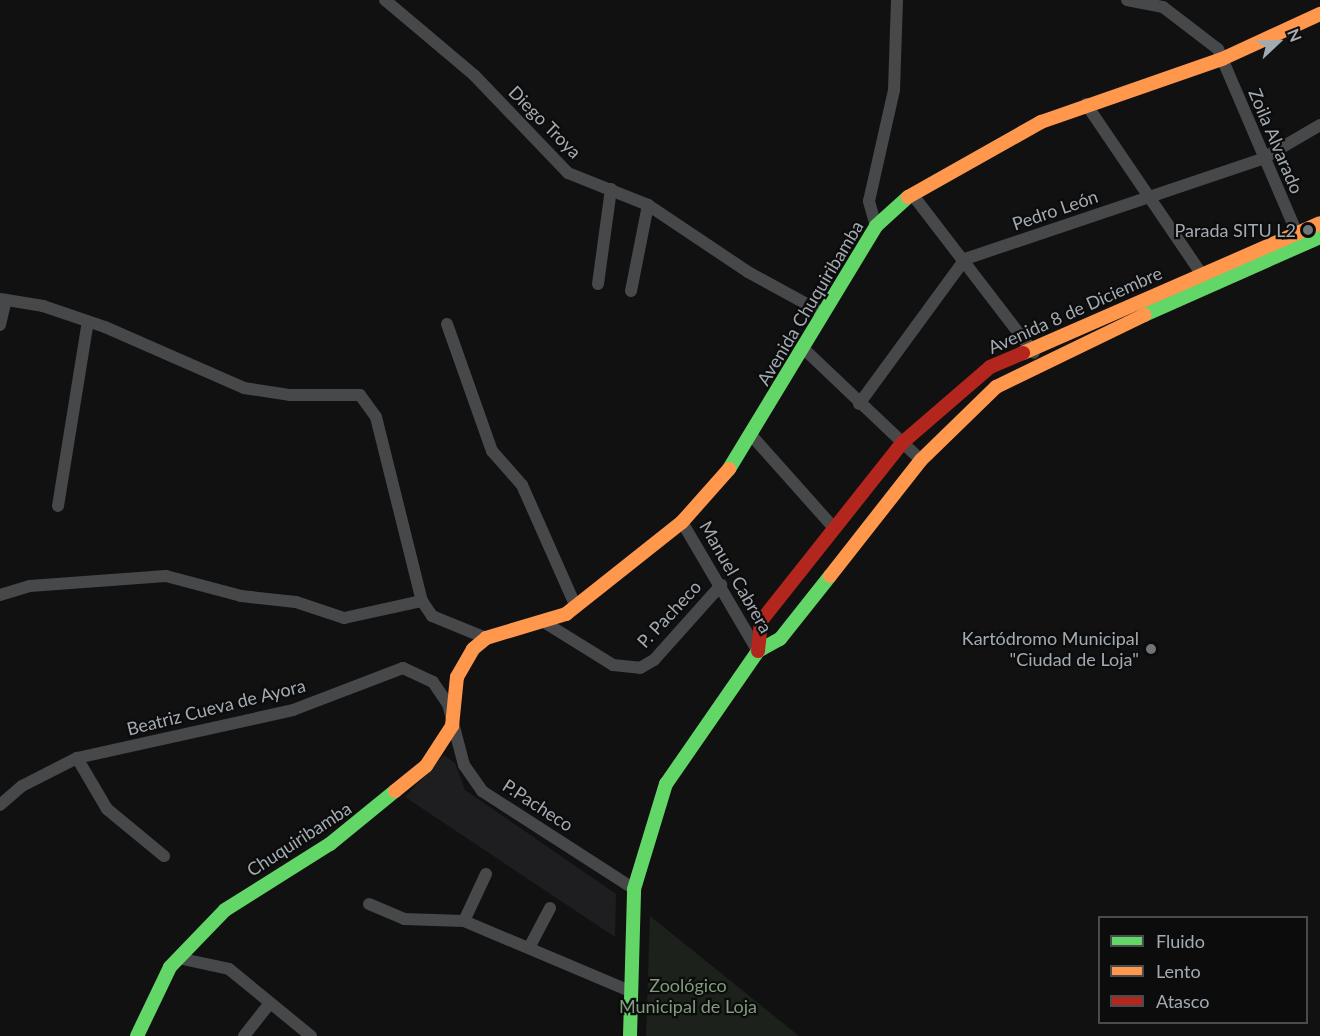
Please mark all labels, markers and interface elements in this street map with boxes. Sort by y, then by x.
north arrow [1248,12,1308,72]
text: N [1284,26,1306,44]
street label: Diego Troya [504,81,586,163]
street label: Zoila Alvarado [1244,85,1308,197]
street label: Pedro León [1009,185,1101,235]
street label: Avenida Chuquiribamba [752,217,868,389]
place label: Parada SITU L2 [1175,219,1296,241]
marker: Parada SITU L2 [1301,223,1315,237]
street label: Avenida 8 de Diciembre [985,262,1165,358]
street label: Manuel Cabrera [695,517,777,637]
street label: P. Pacheco [632,576,706,652]
place label: Kartódromo Municipal "Ciudad de Loja" [962,628,1139,670]
marker: Kartódromo Municipal "Ciudad de Loja" [1144,642,1158,656]
street label: Beatriz Cueva de Ayora [124,674,308,740]
street label: P.Pacheco [499,774,577,836]
street label: Chuquiribamba [243,797,355,881]
legend [1098,916,1308,1024]
text: Fluido [1156,930,1205,952]
text: Lento [1156,960,1201,982]
park label: Zoológico Municipal de Loja [619,975,757,1018]
text: Atasco [1156,990,1209,1012]

